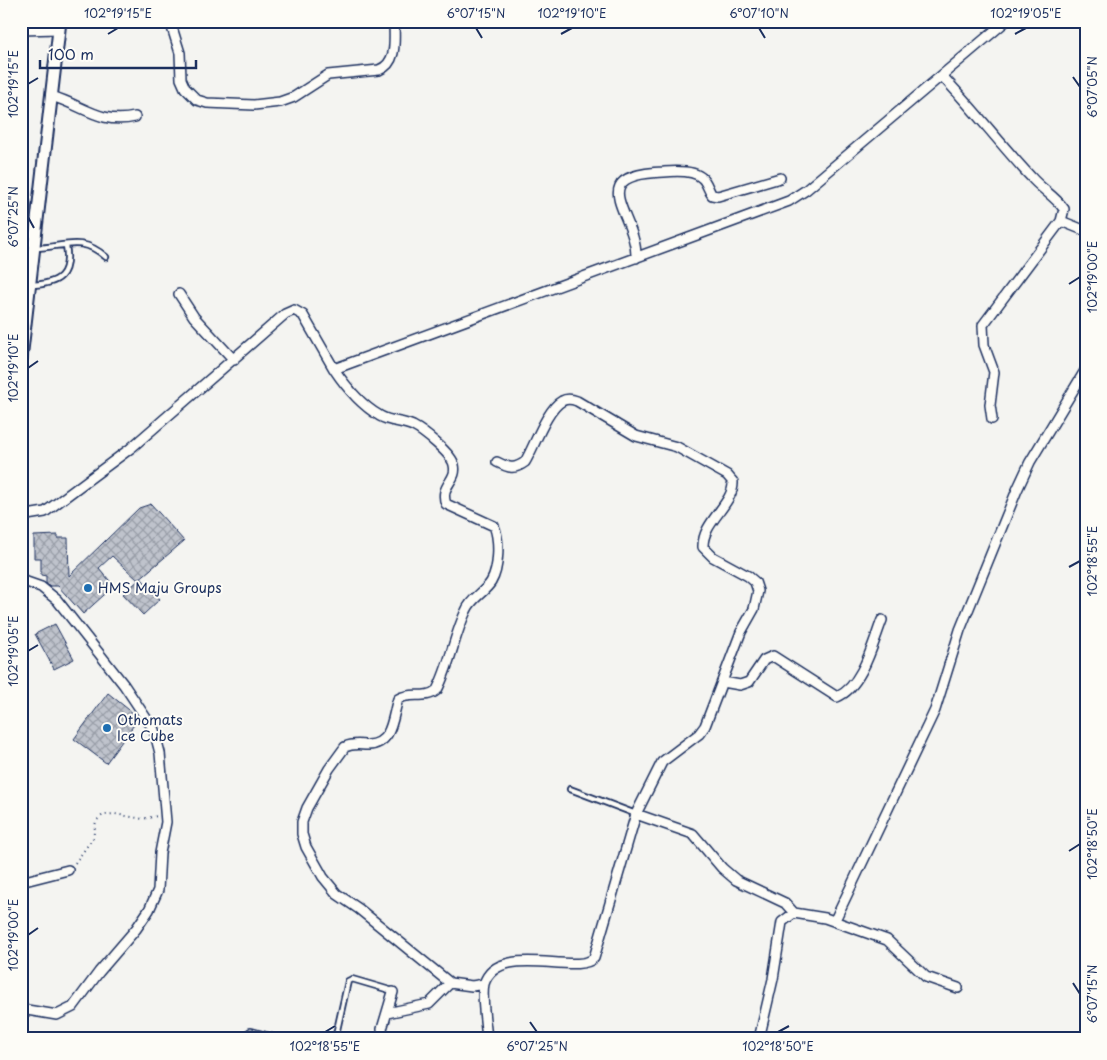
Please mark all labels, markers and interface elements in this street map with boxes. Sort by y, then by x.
text: 102°19'15"E [84,4,152,22]
text: 6°07'15"N [447,4,505,22]
text: 102°19'10"E [537,4,607,22]
text: 6°07'10"N [729,4,789,22]
text: 102°19'05"E [990,4,1062,22]
scale bar [40,38,196,70]
text: 100 m [48,42,94,65]
text: 102°19'15"E [4,50,22,118]
text: 6°07'05"N [1083,56,1101,118]
text: 6°07'25"N [4,186,22,248]
text: 102°19'00"E [1083,241,1101,313]
text: 102°19'10"E [4,333,22,403]
text: 102°18'55"E [1083,526,1101,596]
place label: HMS Maju Groups [98,577,222,598]
marker: HMS Maju Groups [82,582,94,594]
text: 102°19'05"E [4,615,22,687]
place label: Othomats Ice Cube [117,709,183,746]
marker: Othomats Ice Cube [101,722,113,734]
text: 102°18'50"E [1083,808,1101,880]
text: 102°19'00"E [4,899,22,971]
text: 6°07'15"N [1083,965,1101,1023]
text: 102°18'55"E [290,1037,360,1055]
text: 6°07'25"N [506,1037,568,1055]
text: 102°18'50"E [742,1037,814,1055]

